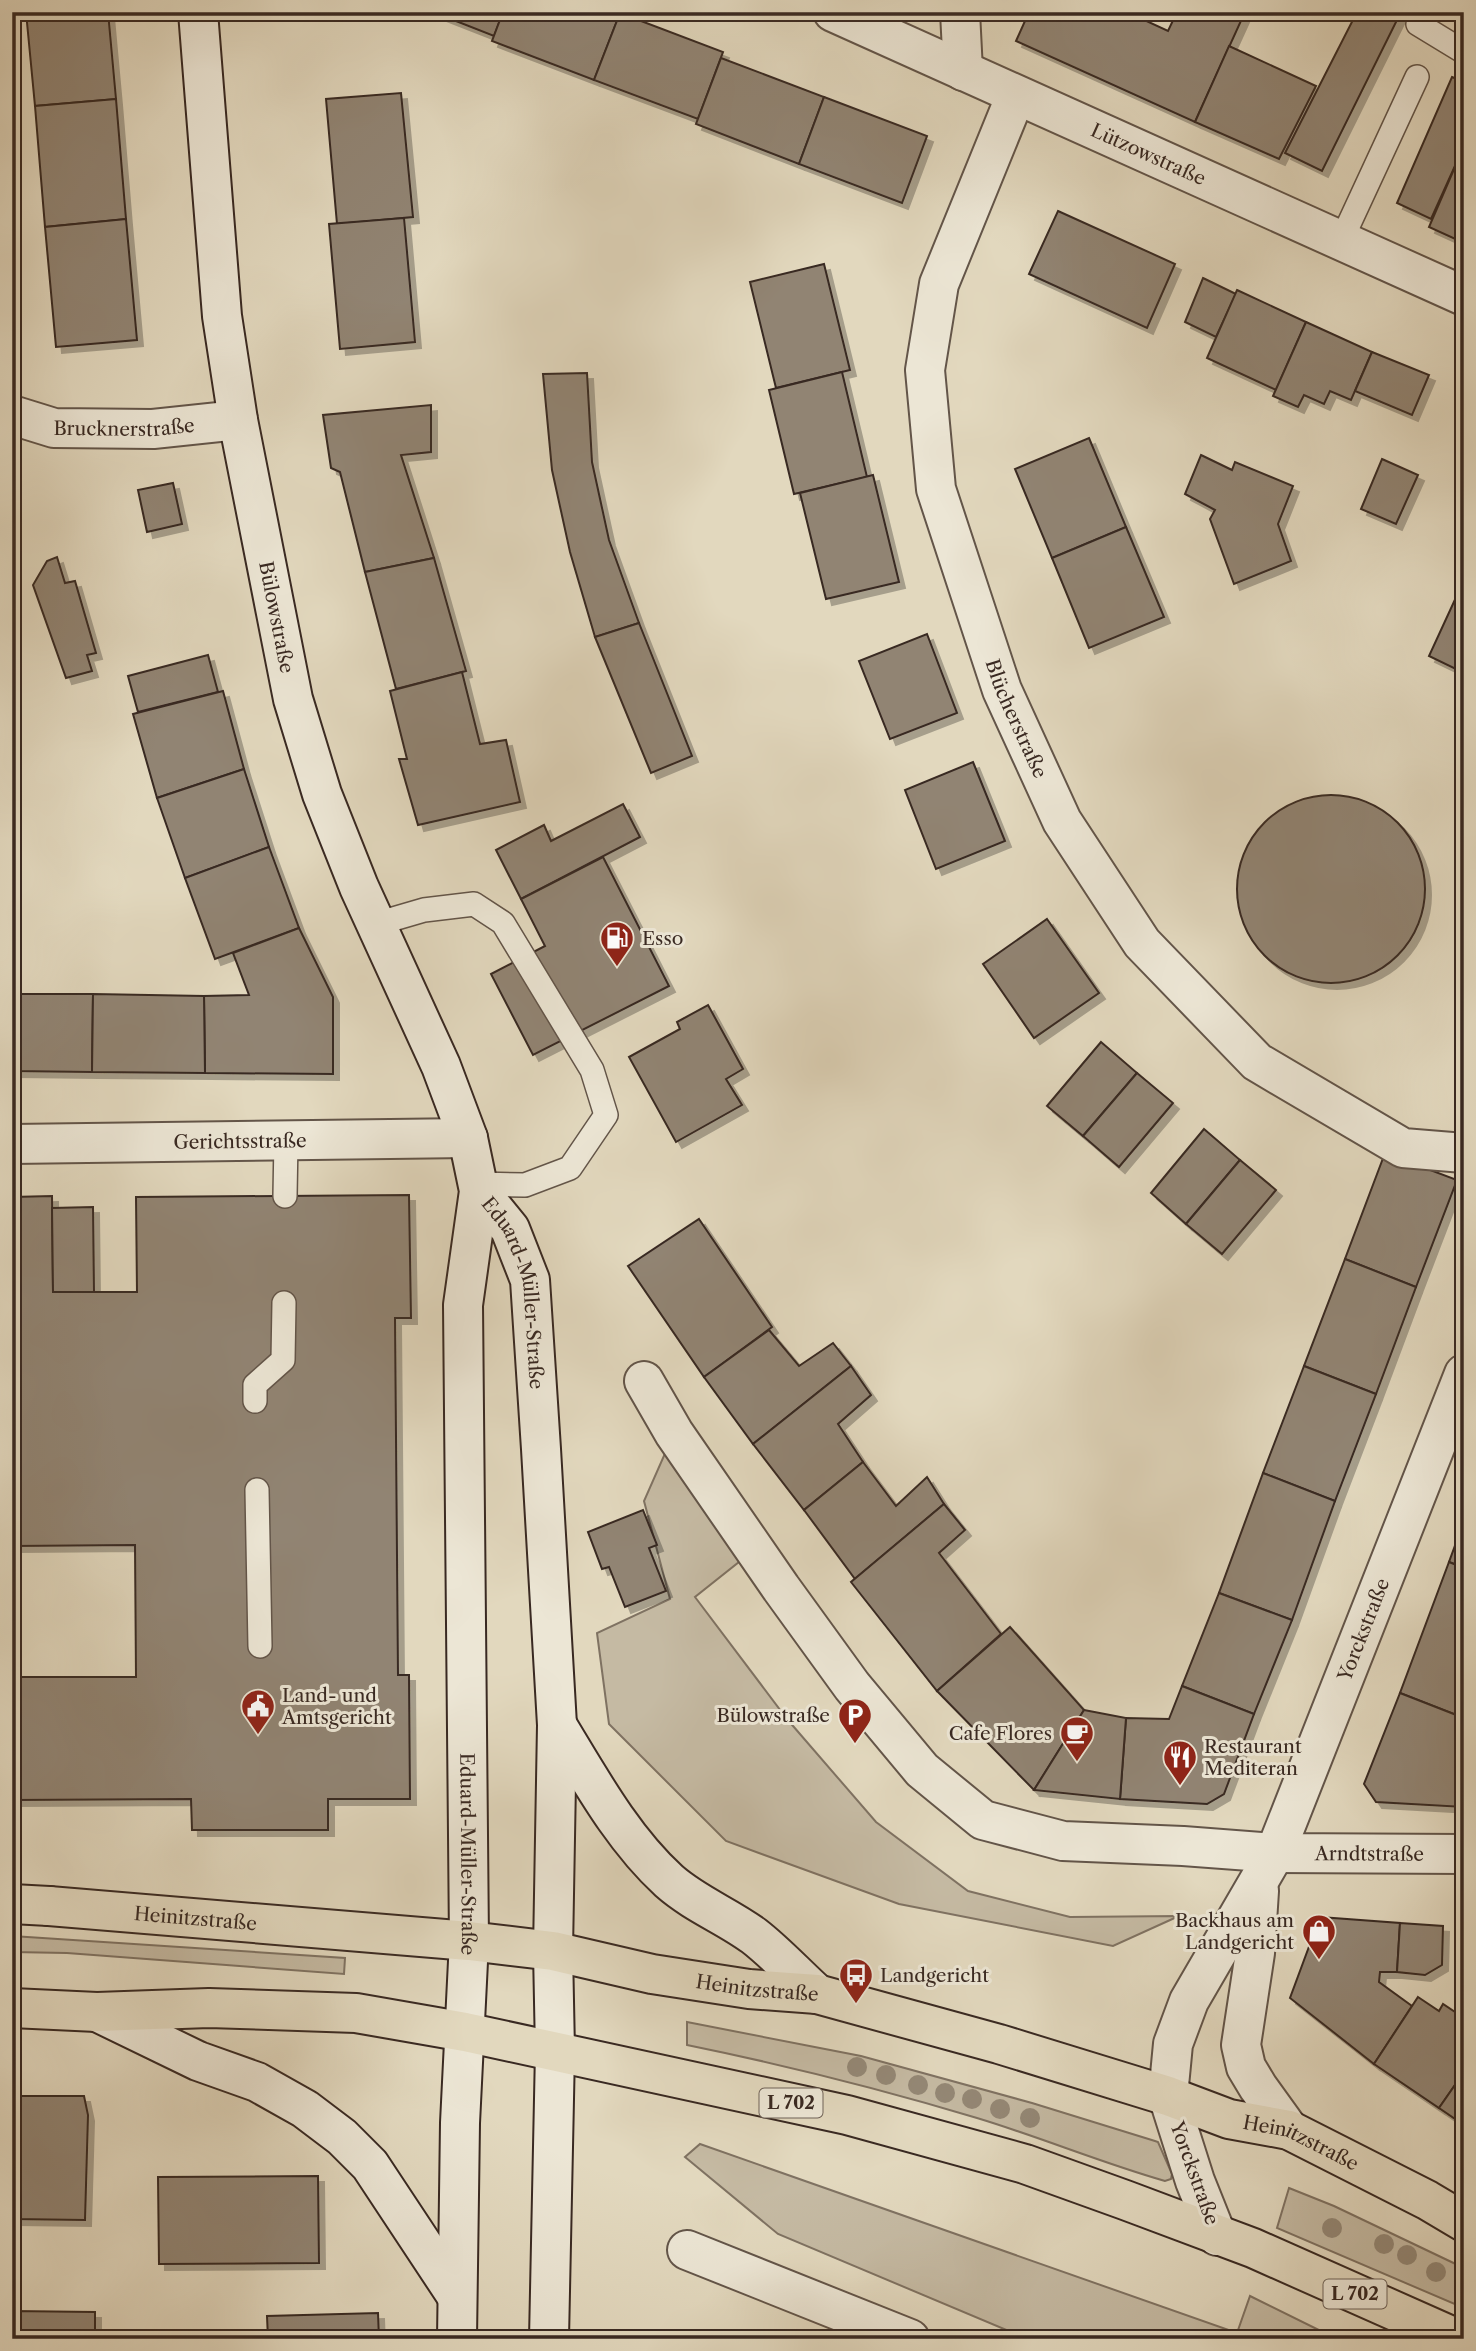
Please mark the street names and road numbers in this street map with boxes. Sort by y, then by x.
street label: Lützowstraße [1087,119,1209,190]
street label: Brucknerstraße [53,414,196,441]
street label: Bülowstraße [254,559,299,675]
street label: Blücherstraße [981,656,1052,782]
street label: Gerichtsstraße [173,1129,307,1154]
street label: Eduard-Müller-Straße [477,1192,548,1390]
street label: Yorckstraße [1333,1575,1394,1685]
street label: Eduard-Müller-Straße [455,1753,480,1956]
street label: Arndtstraße [1314,1842,1424,1866]
street label: Heinitzstraße [133,1902,258,1935]
street label: Heinitzstraße [694,1970,819,2006]
road number: L 702 [760,2088,822,2118]
street label: Heinitzstraße [1241,2111,1362,2175]
street label: Yorckstraße [1165,2117,1224,2228]
road number: L 702 [1324,2280,1386,2308]

